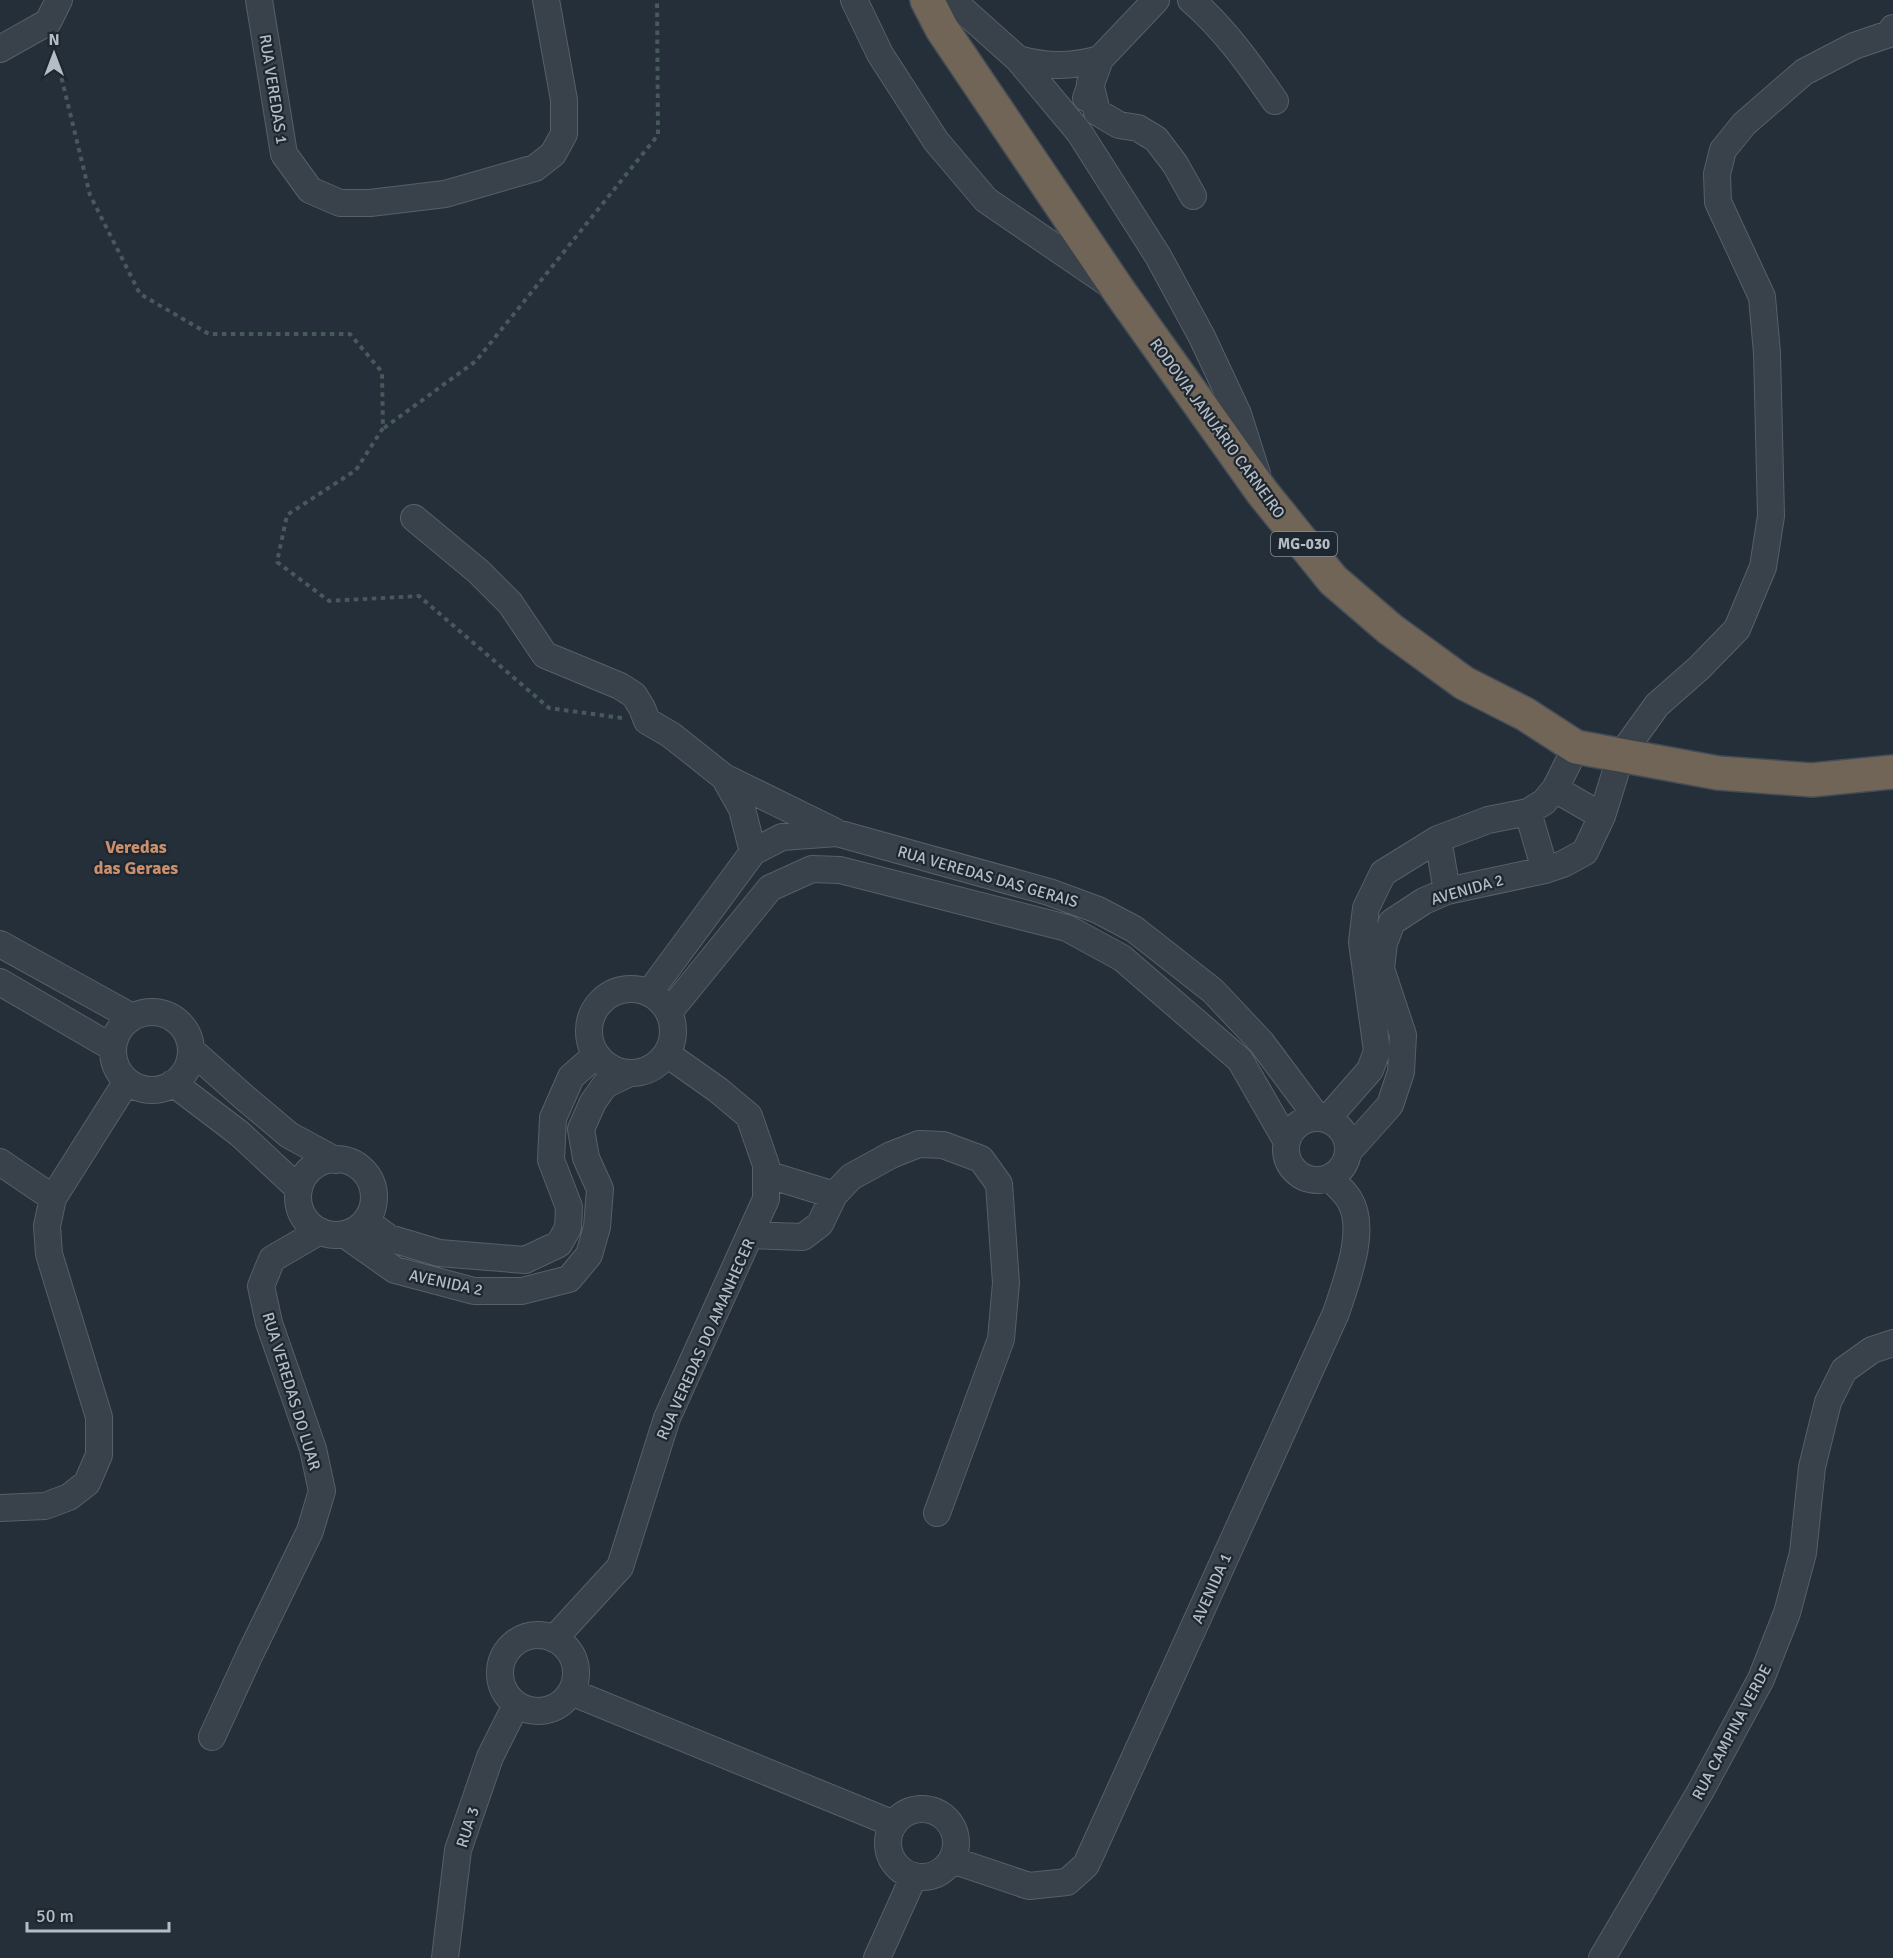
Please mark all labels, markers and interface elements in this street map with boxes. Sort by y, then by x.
north arrow [24,24,84,84]
text: N [48,30,60,50]
street label: RUA VEREDAS 1 [254,33,292,146]
street label: RODOVIA JANUÁRIO CARNEIRO [1145,335,1289,522]
road number: MG-030 [1271,532,1337,556]
district label: Veredas das Geraes [94,836,178,879]
street label: RUA VEREDAS DAS GERAIS [895,842,1080,912]
street label: AVENIDA 2 [1429,870,1506,910]
street label: RUA VEREDAS DO AMANHECER [652,1235,760,1443]
street label: AVENIDA 2 [407,1265,484,1301]
street label: RUA VEREDAS DO LUAR [257,1310,325,1473]
street label: AVENIDA 1 [1188,1550,1236,1627]
street label: RUA CAMPINA VERDE [1688,1661,1776,1804]
street label: RUA 3 [452,1804,484,1850]
scale bar [27,1895,170,1933]
text: 50 m [36,1905,74,1927]

